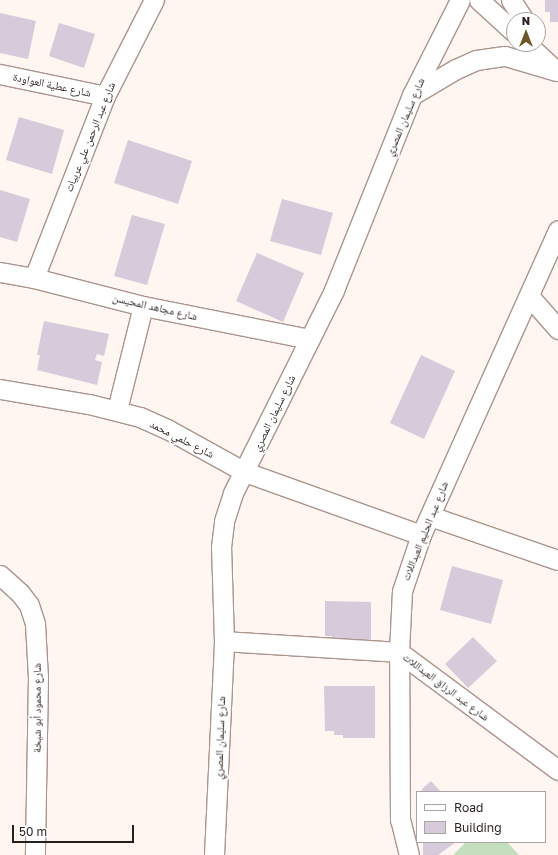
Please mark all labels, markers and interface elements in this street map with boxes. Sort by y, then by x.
north arrow [506,12,546,52]
text: N [522,14,530,27]
street label: شارع عطية العواودة [12,70,92,100]
street label: شارع سليمان المصري [383,76,427,158]
street label: شارع عبد الرحمن علي عربيات [62,80,118,194]
street label: شارع مجاهد المحيسن [111,291,199,323]
street label: شارع سليمان المصري [250,373,298,453]
street label: شارع حلمي محمد [148,417,216,461]
street label: شارع عبد الحليم العبداللات [399,479,451,583]
street label: شارع عبد الرزاق العبداللات [400,650,492,724]
street label: شارع محمود أبو شيخة [30,663,44,753]
street label: شارع سليمان المصري [212,696,228,780]
legend [416,791,546,843]
text: Road [454,800,483,815]
scale bar [14,817,136,843]
text: Building [454,820,502,835]
text: 50 m [19,824,47,839]

